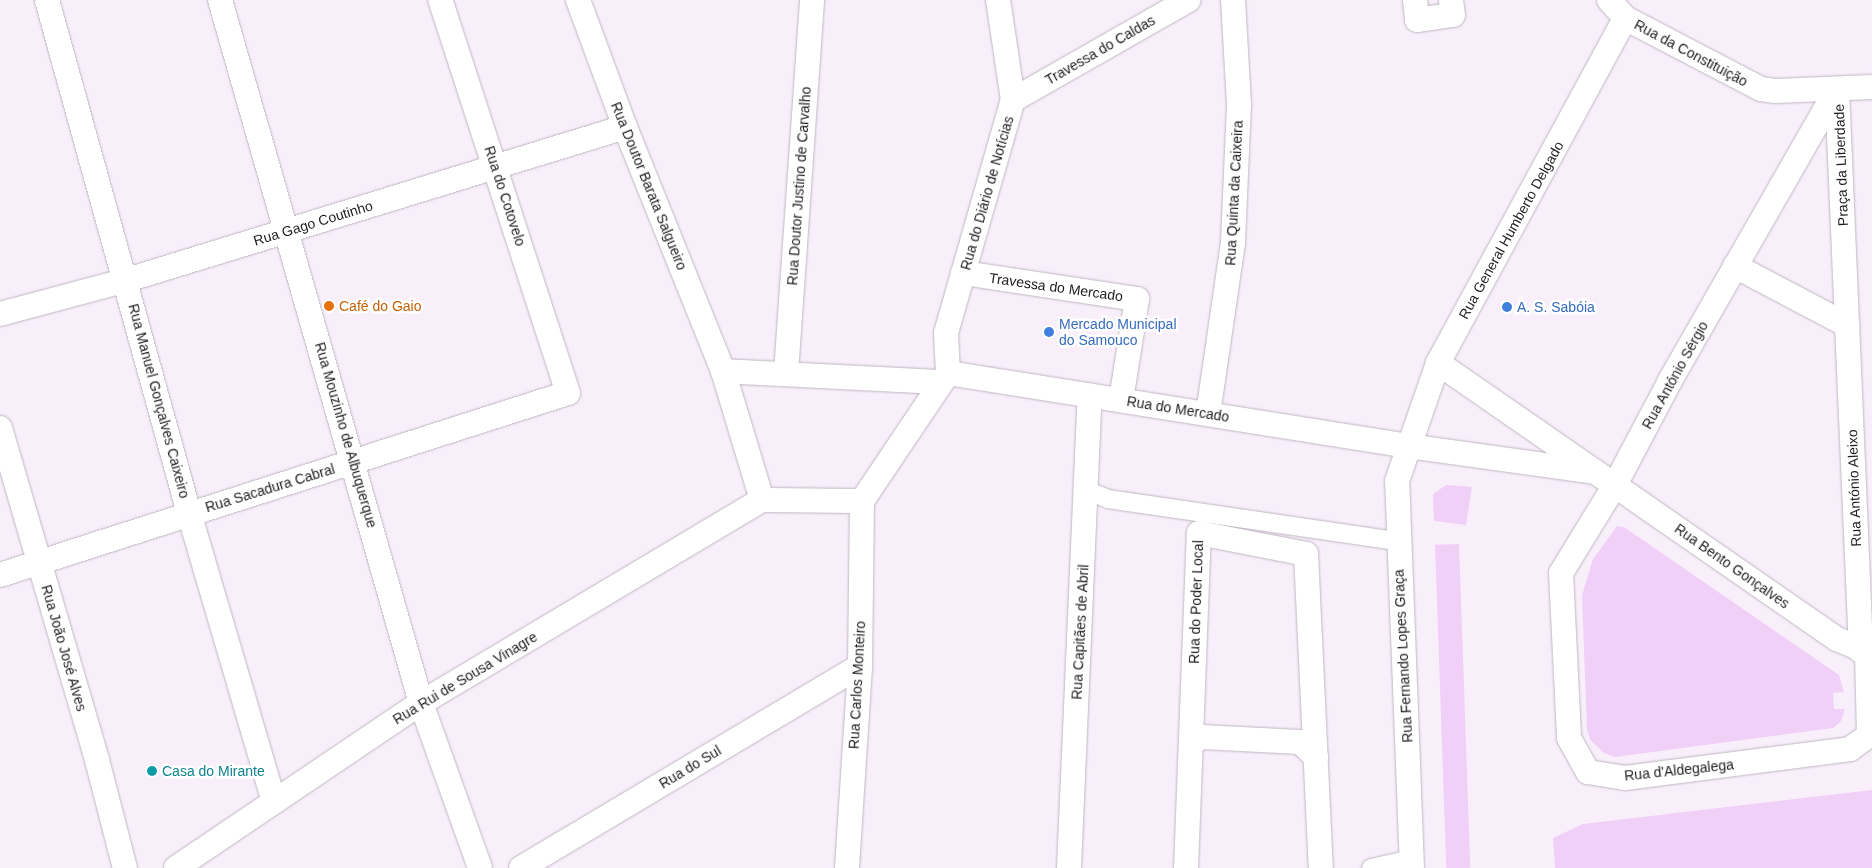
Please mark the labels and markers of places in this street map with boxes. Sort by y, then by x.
place label: Café do Gaio [339,298,421,314]
place label: A. S. Sabóia [1517,299,1595,315]
marker: Café do Gaio [323,300,335,312]
marker: A. S. Sabóia [1501,301,1513,313]
place label: Mercado Municipal do Samouco [1059,316,1176,348]
marker: Mercado Municipal do Samouco [1043,326,1055,338]
place label: Casa do Mirante [162,763,265,779]
marker: Casa do Mirante [146,765,158,777]

